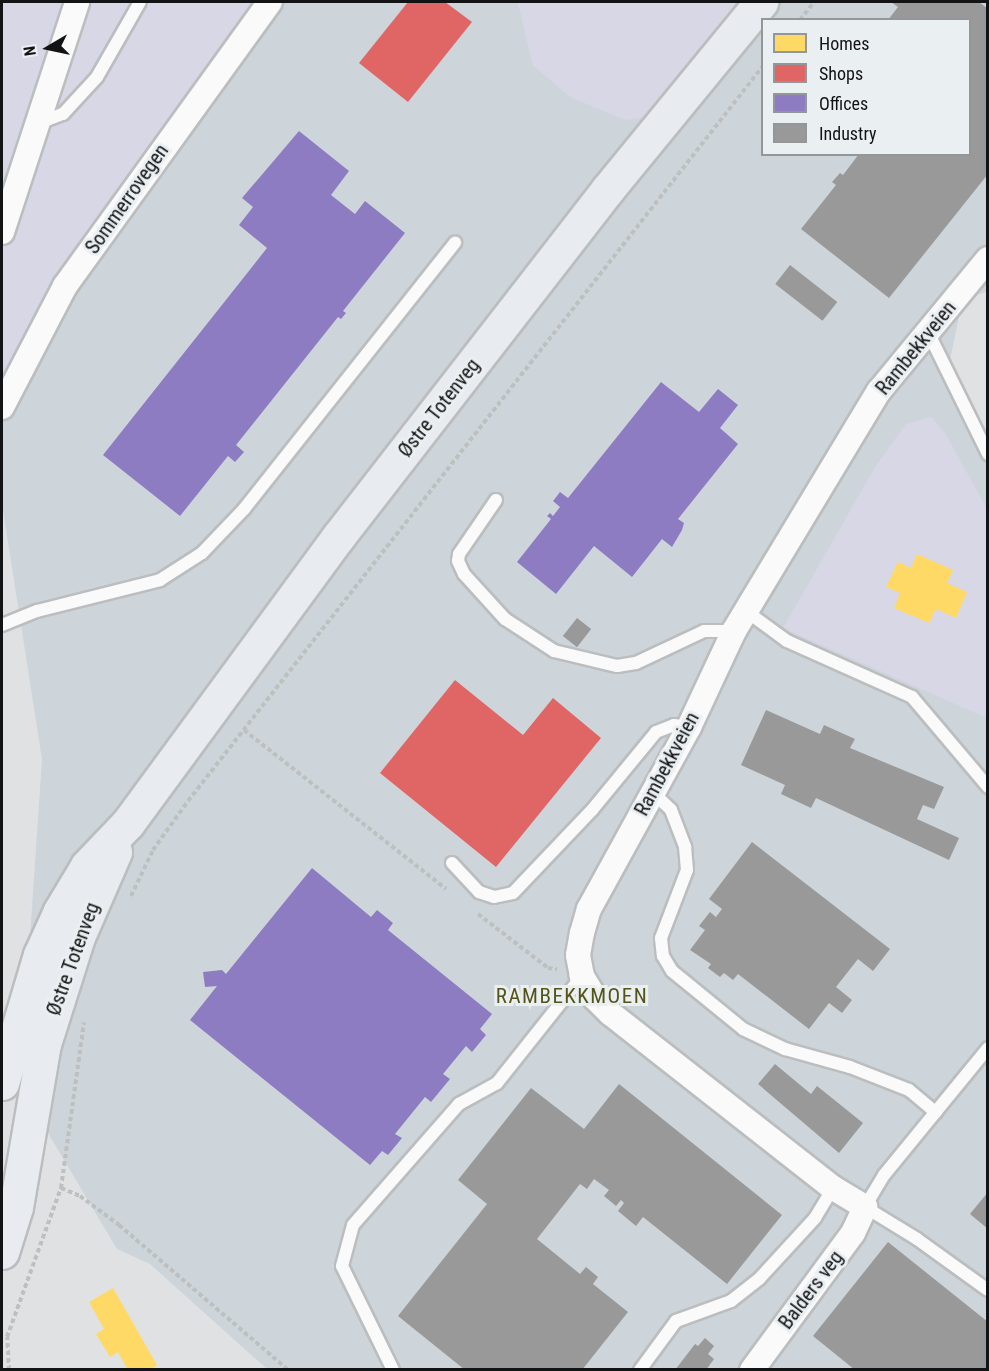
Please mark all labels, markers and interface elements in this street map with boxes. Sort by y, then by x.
north arrow [18,18,78,78]
legend [761,18,971,156]
text: Homes [819,33,869,54]
text: N [20,45,40,57]
text: Shops [819,63,863,84]
text: Offices [819,93,868,114]
text: Industry [819,123,877,144]
street label: Sommerrovegen [80,139,174,259]
street label: Rambekkveien [871,296,961,400]
street label: Østre Totenveg [393,354,485,462]
street label: Rambekkveien [630,708,704,820]
street label: Østre Totenveg [41,899,105,1019]
district label: RAMBEKKMOEN [496,983,648,1009]
street label: Balders veg [774,1246,848,1334]

